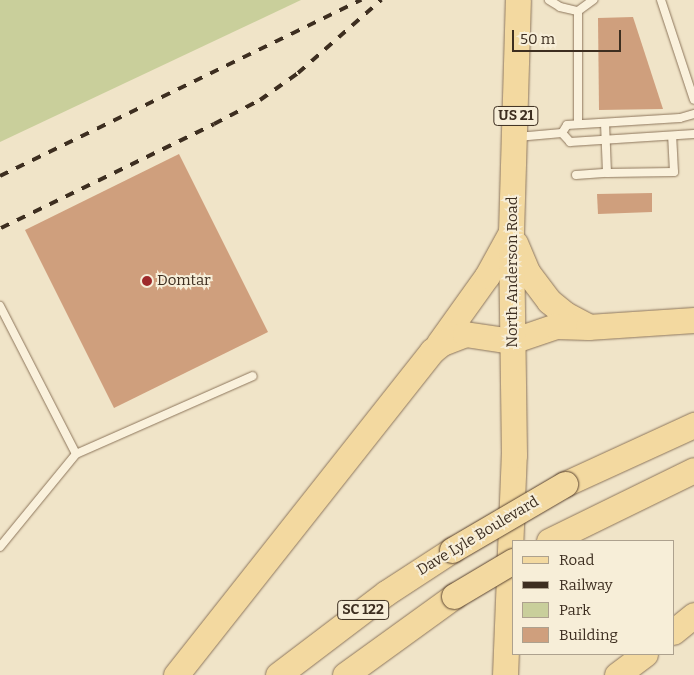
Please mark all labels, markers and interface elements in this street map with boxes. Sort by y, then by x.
scale bar [514,20,623,52]
text: 50 m [520,30,555,48]
road number: US 21 [492,104,540,128]
street label: North Anderson Road [504,196,522,348]
place label: Domtar [157,272,211,290]
marker: Domtar [141,275,153,287]
street label: Dave Lyle Boulevard [414,493,542,579]
legend [512,540,674,655]
text: Road [559,551,594,569]
text: Railway [559,576,613,594]
road number: SC 122 [337,598,389,622]
text: Park [559,601,591,619]
text: Building [559,626,618,644]

